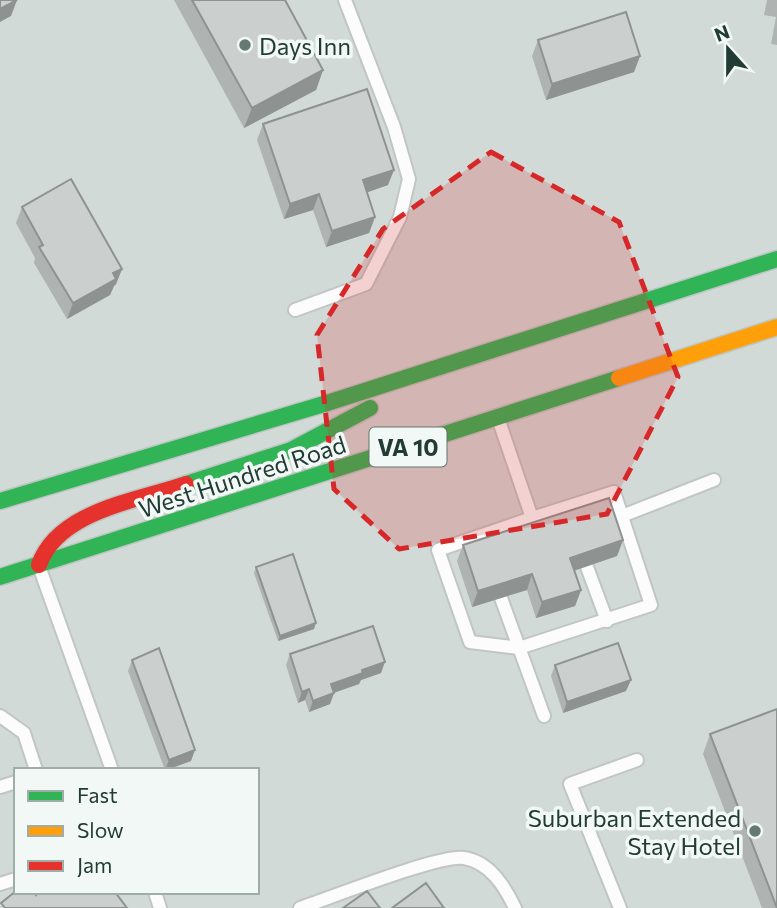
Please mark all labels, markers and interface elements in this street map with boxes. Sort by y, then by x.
north arrow [693,14,763,84]
text: N [711,19,733,46]
place label: Days Inn [259,31,351,60]
marker: Days Inn [237,37,253,53]
road number: VA 10 [370,428,446,466]
street label: West Hundred Road [135,429,349,523]
legend [14,768,259,894]
text: Fast [77,782,118,807]
place label: Suburban Extended Stay Hotel [528,803,741,860]
text: Slow [77,817,124,842]
marker: Suburban Extended Stay Hotel [747,823,763,839]
text: Jam [77,852,112,877]

